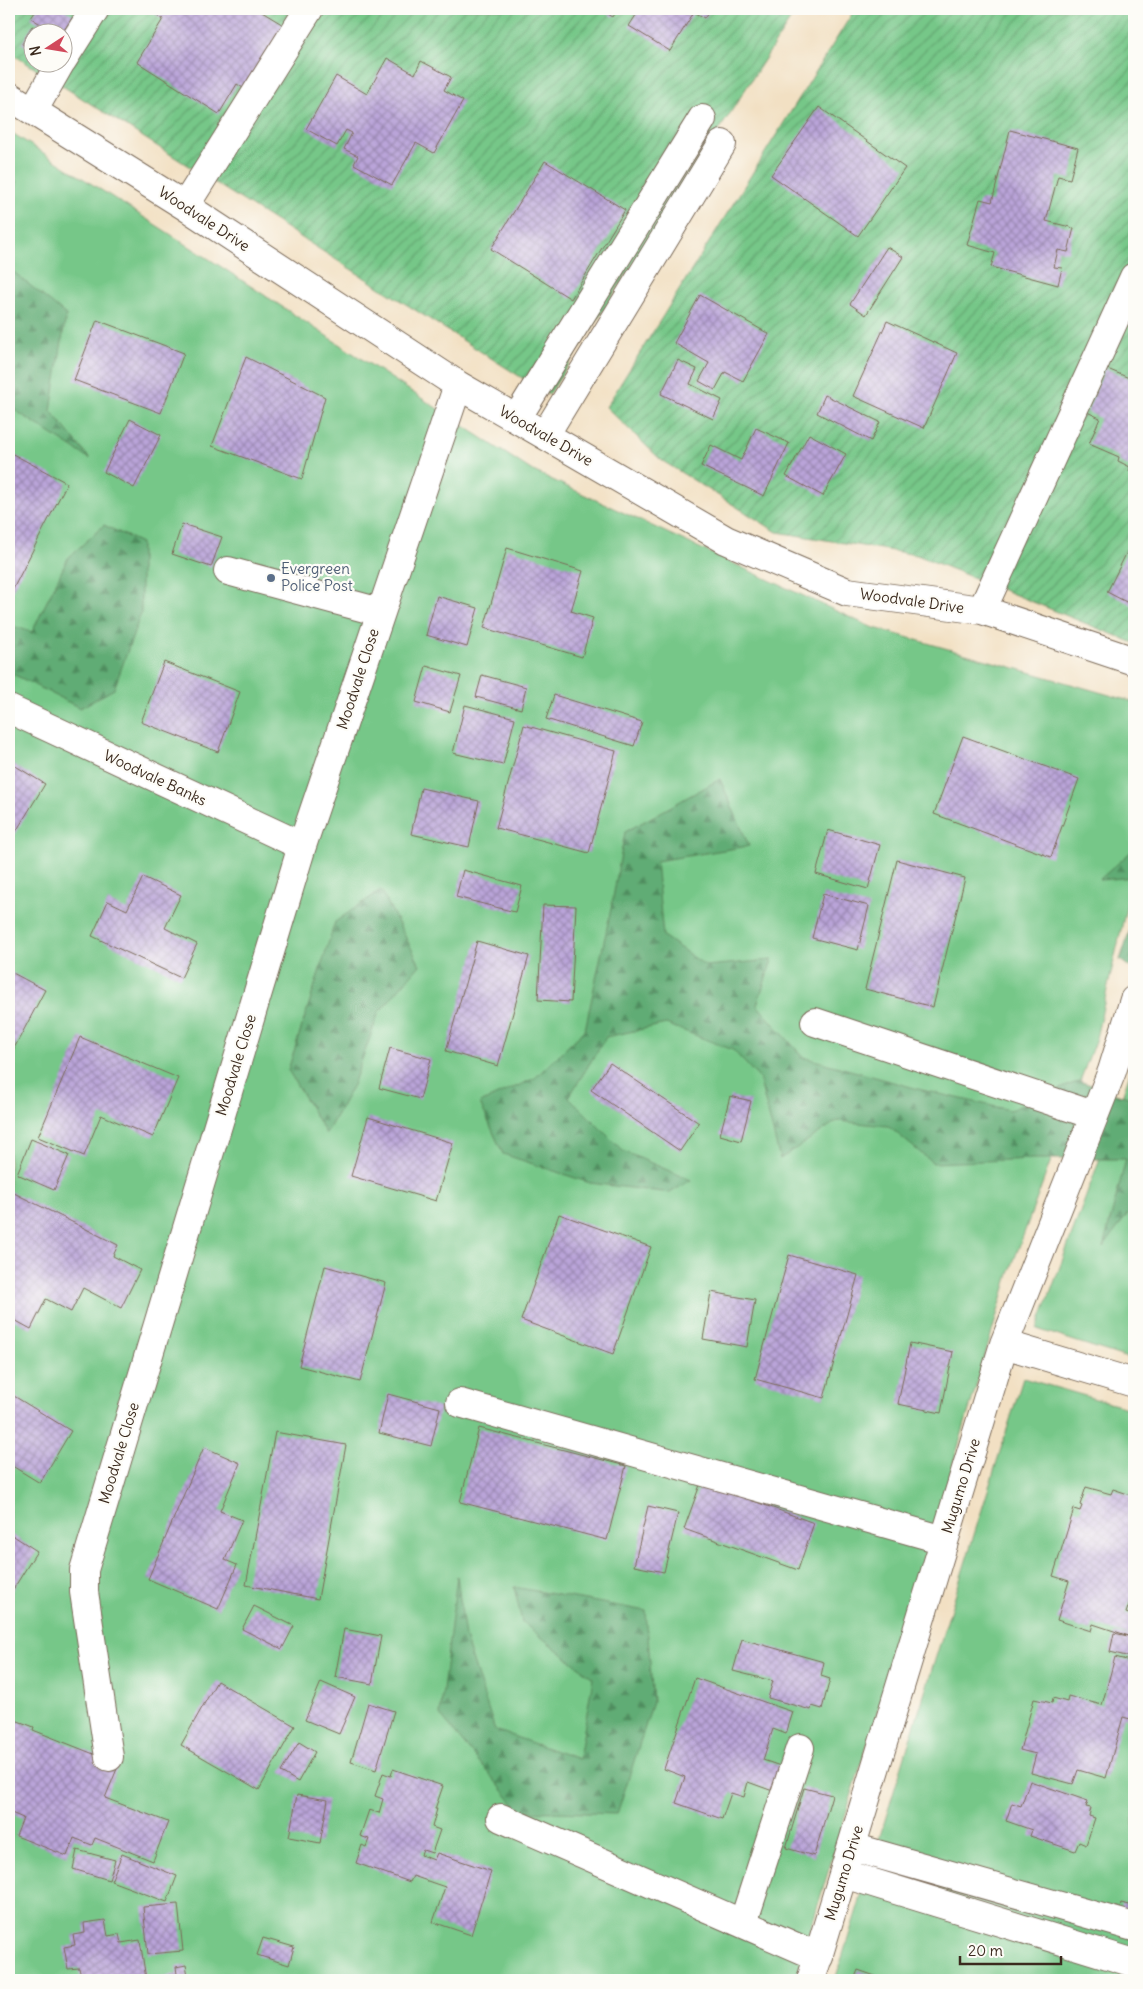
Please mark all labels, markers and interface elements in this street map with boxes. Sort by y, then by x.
north arrow [22,22,72,72]
text: N [25,44,45,57]
street label: Woodvale Drive [155,182,253,255]
street label: Woodvale Drive [496,401,596,470]
place label: Evergreen Police Post [281,559,353,595]
marker: Evergreen Police Post [265,572,277,584]
street label: Woodvale Drive [859,584,965,617]
street label: Moodvale Close [332,626,383,732]
street label: Woodvale Banks [101,745,210,810]
street label: Moodvale Close [211,1012,260,1118]
street label: Moodvale Close [94,1400,143,1506]
street label: Mugumo Drive [937,1436,984,1536]
street label: Mugumo Drive [820,1823,867,1923]
scale bar [960,1934,1062,1966]
text: 20 m [968,1941,1003,1960]

